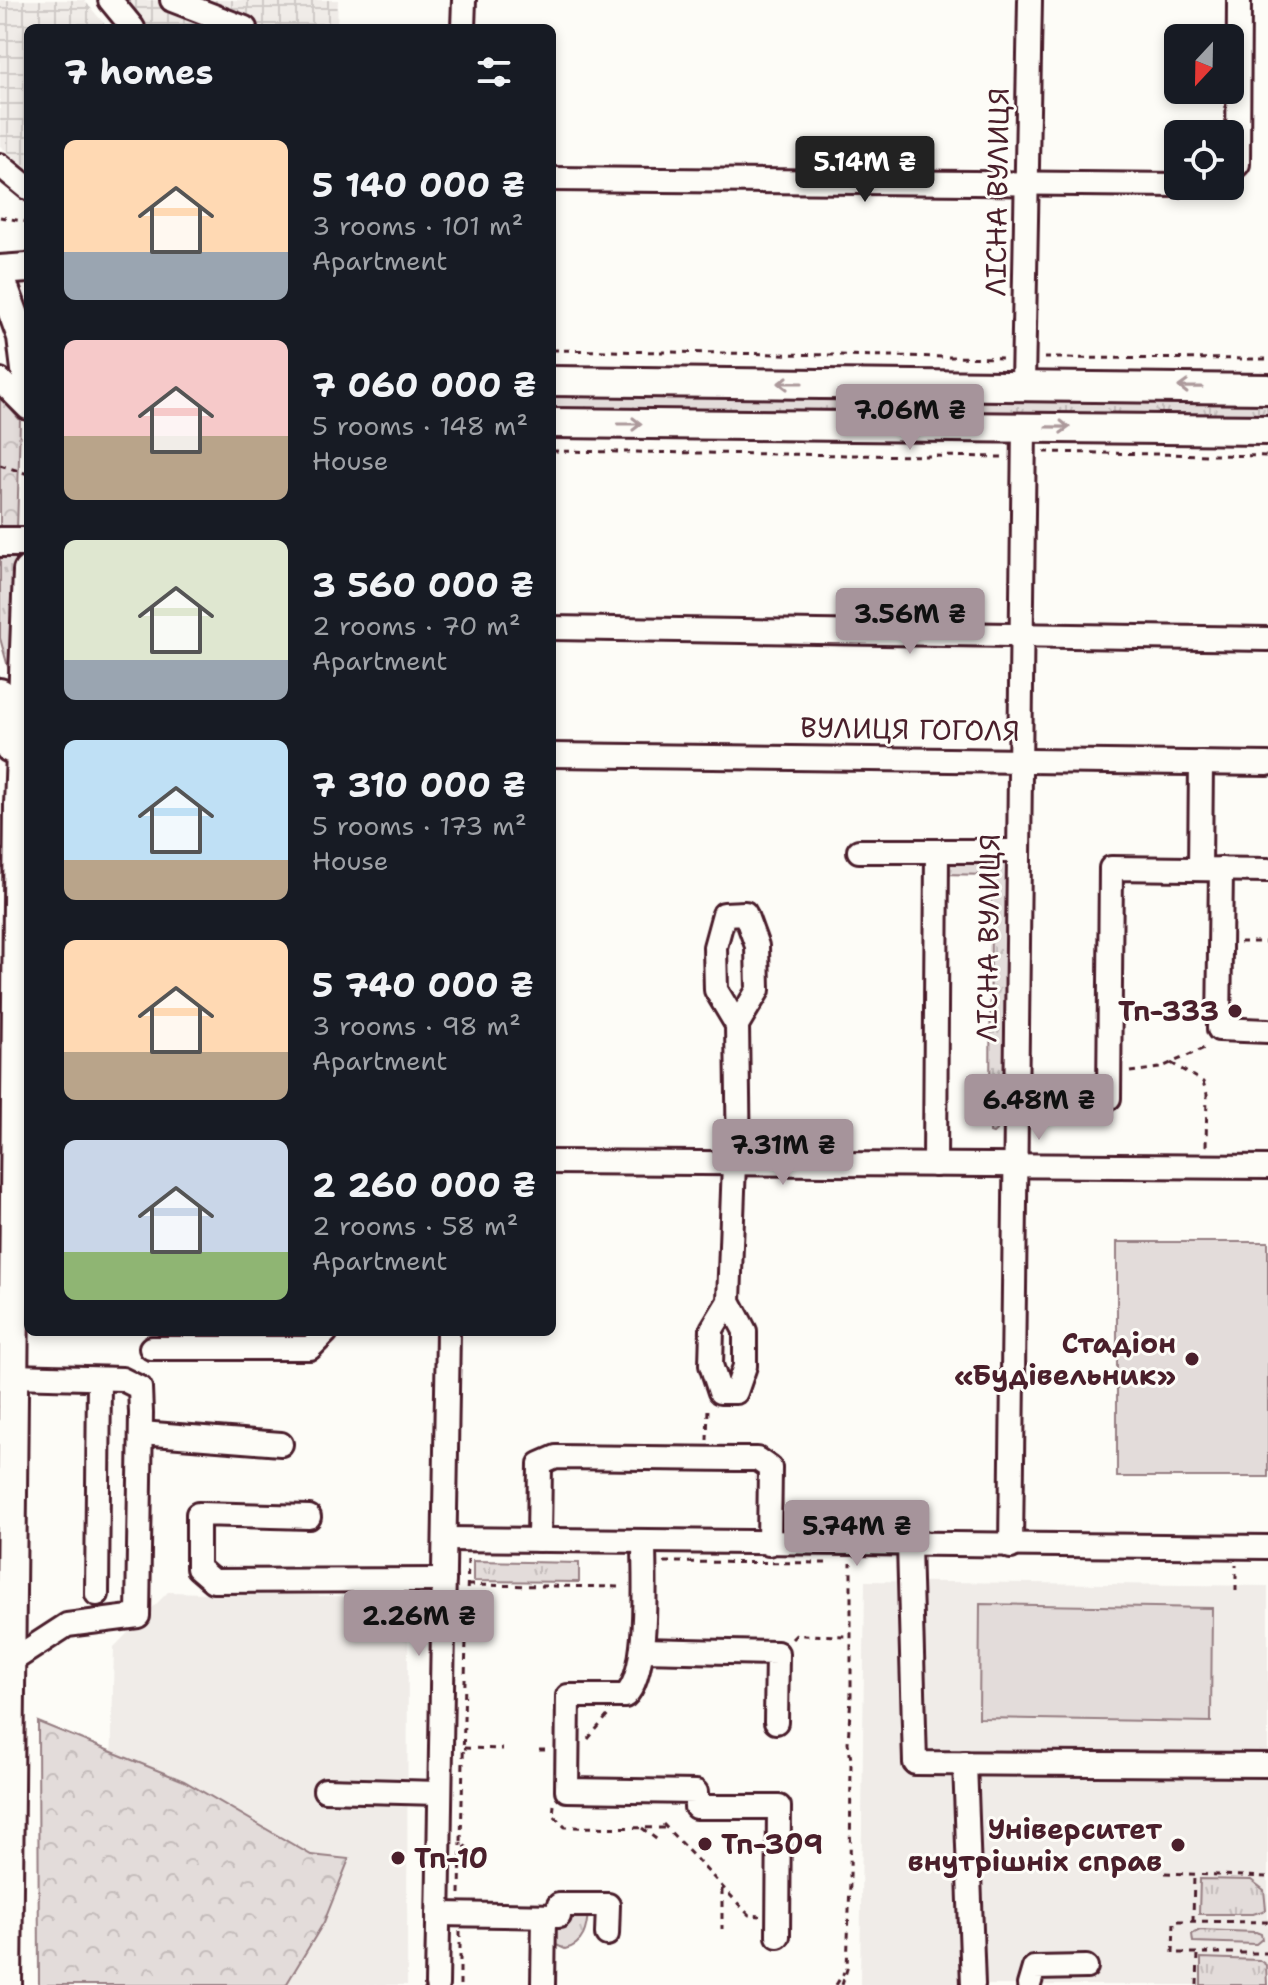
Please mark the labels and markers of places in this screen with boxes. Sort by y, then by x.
pin: 5.14M ₴ [791,136,939,204]
pin: 7.06M ₴ [836,384,984,452]
pin: 3.56M ₴ [836,588,984,656]
place label: Тп-333 [1118,992,1219,1030]
marker: Тп-333 [1226,1002,1244,1020]
pin: 6.48M ₴ [965,1074,1113,1142]
pin: 7.31M ₴ [709,1119,857,1187]
place label: Стадіон «Будівельник» [954,1324,1176,1394]
marker: Стадіон «Будівельник» [1183,1350,1201,1368]
pin: 5.74M ₴ [783,1500,931,1568]
pin: 2.26M ₴ [345,1590,493,1658]
place label: Університет внутрішніх справ [908,1810,1162,1880]
place label: Тп-309 [721,1825,823,1863]
marker: Тп-309 [696,1835,714,1853]
marker: Університет внутрішніх справ [1169,1836,1187,1854]
place label: Тп-10 [414,1839,488,1877]
marker: Тп-10 [389,1849,407,1867]

